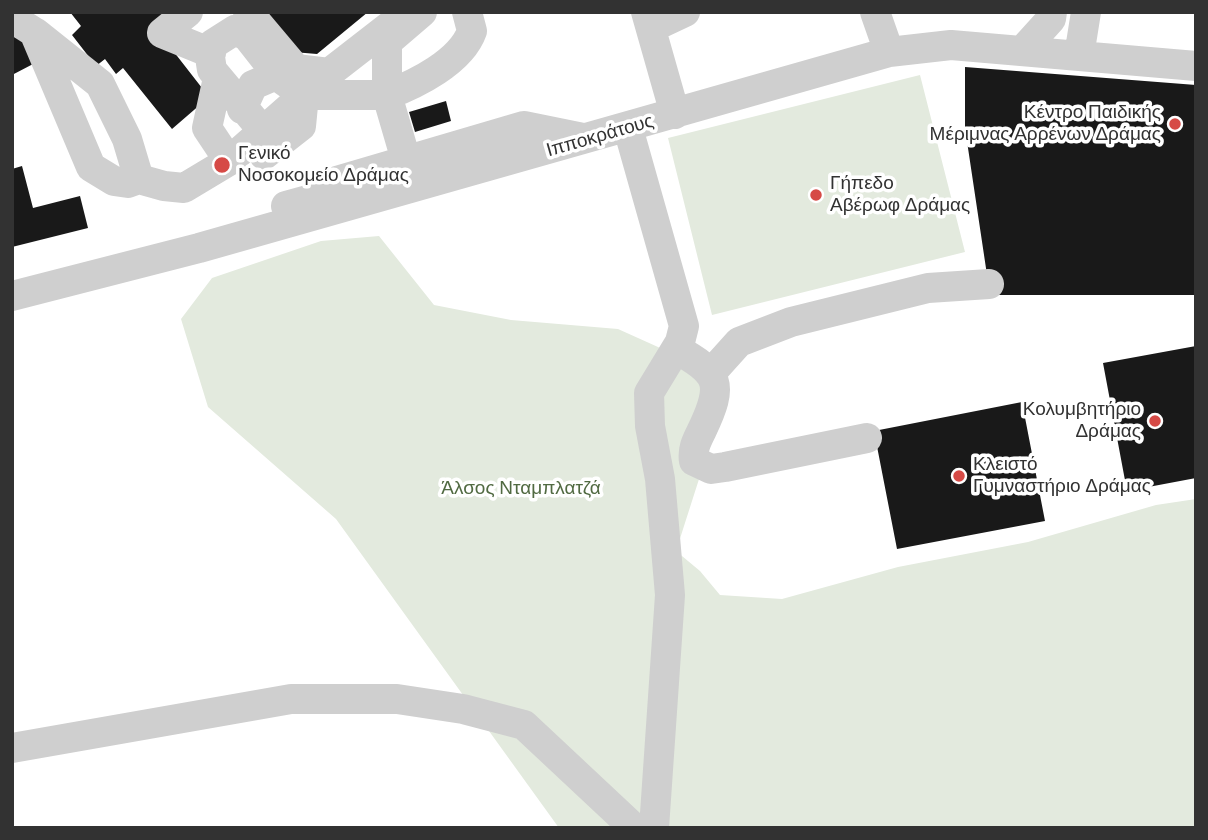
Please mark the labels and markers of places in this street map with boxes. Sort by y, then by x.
place label: Κέντρο Παιδικής Μέριμνας Αρρένων Δράμας [930,102,1161,146]
marker: Κέντρο Παιδικής Μέριμνας Αρρένων Δράμας [1167,116,1183,132]
place label: Γενικό Νοσοκομείο Δράμας [238,143,409,187]
marker: Γενικό Νοσοκομείο Δράμας [212,155,232,175]
place label: Γήπεδο Αβέρωφ Δράμας [830,173,970,217]
marker: Γήπεδο Αβέρωφ Δράμας [808,187,824,203]
place label: Κολυμβητήριο Δράμας [1023,399,1141,443]
marker: Κολυμβητήριο Δράμας [1147,413,1163,429]
place label: Κλειστό Γυμναστήριο Δράμας [973,454,1151,498]
marker: Κλειστό Γυμναστήριο Δράμας [951,468,967,484]

